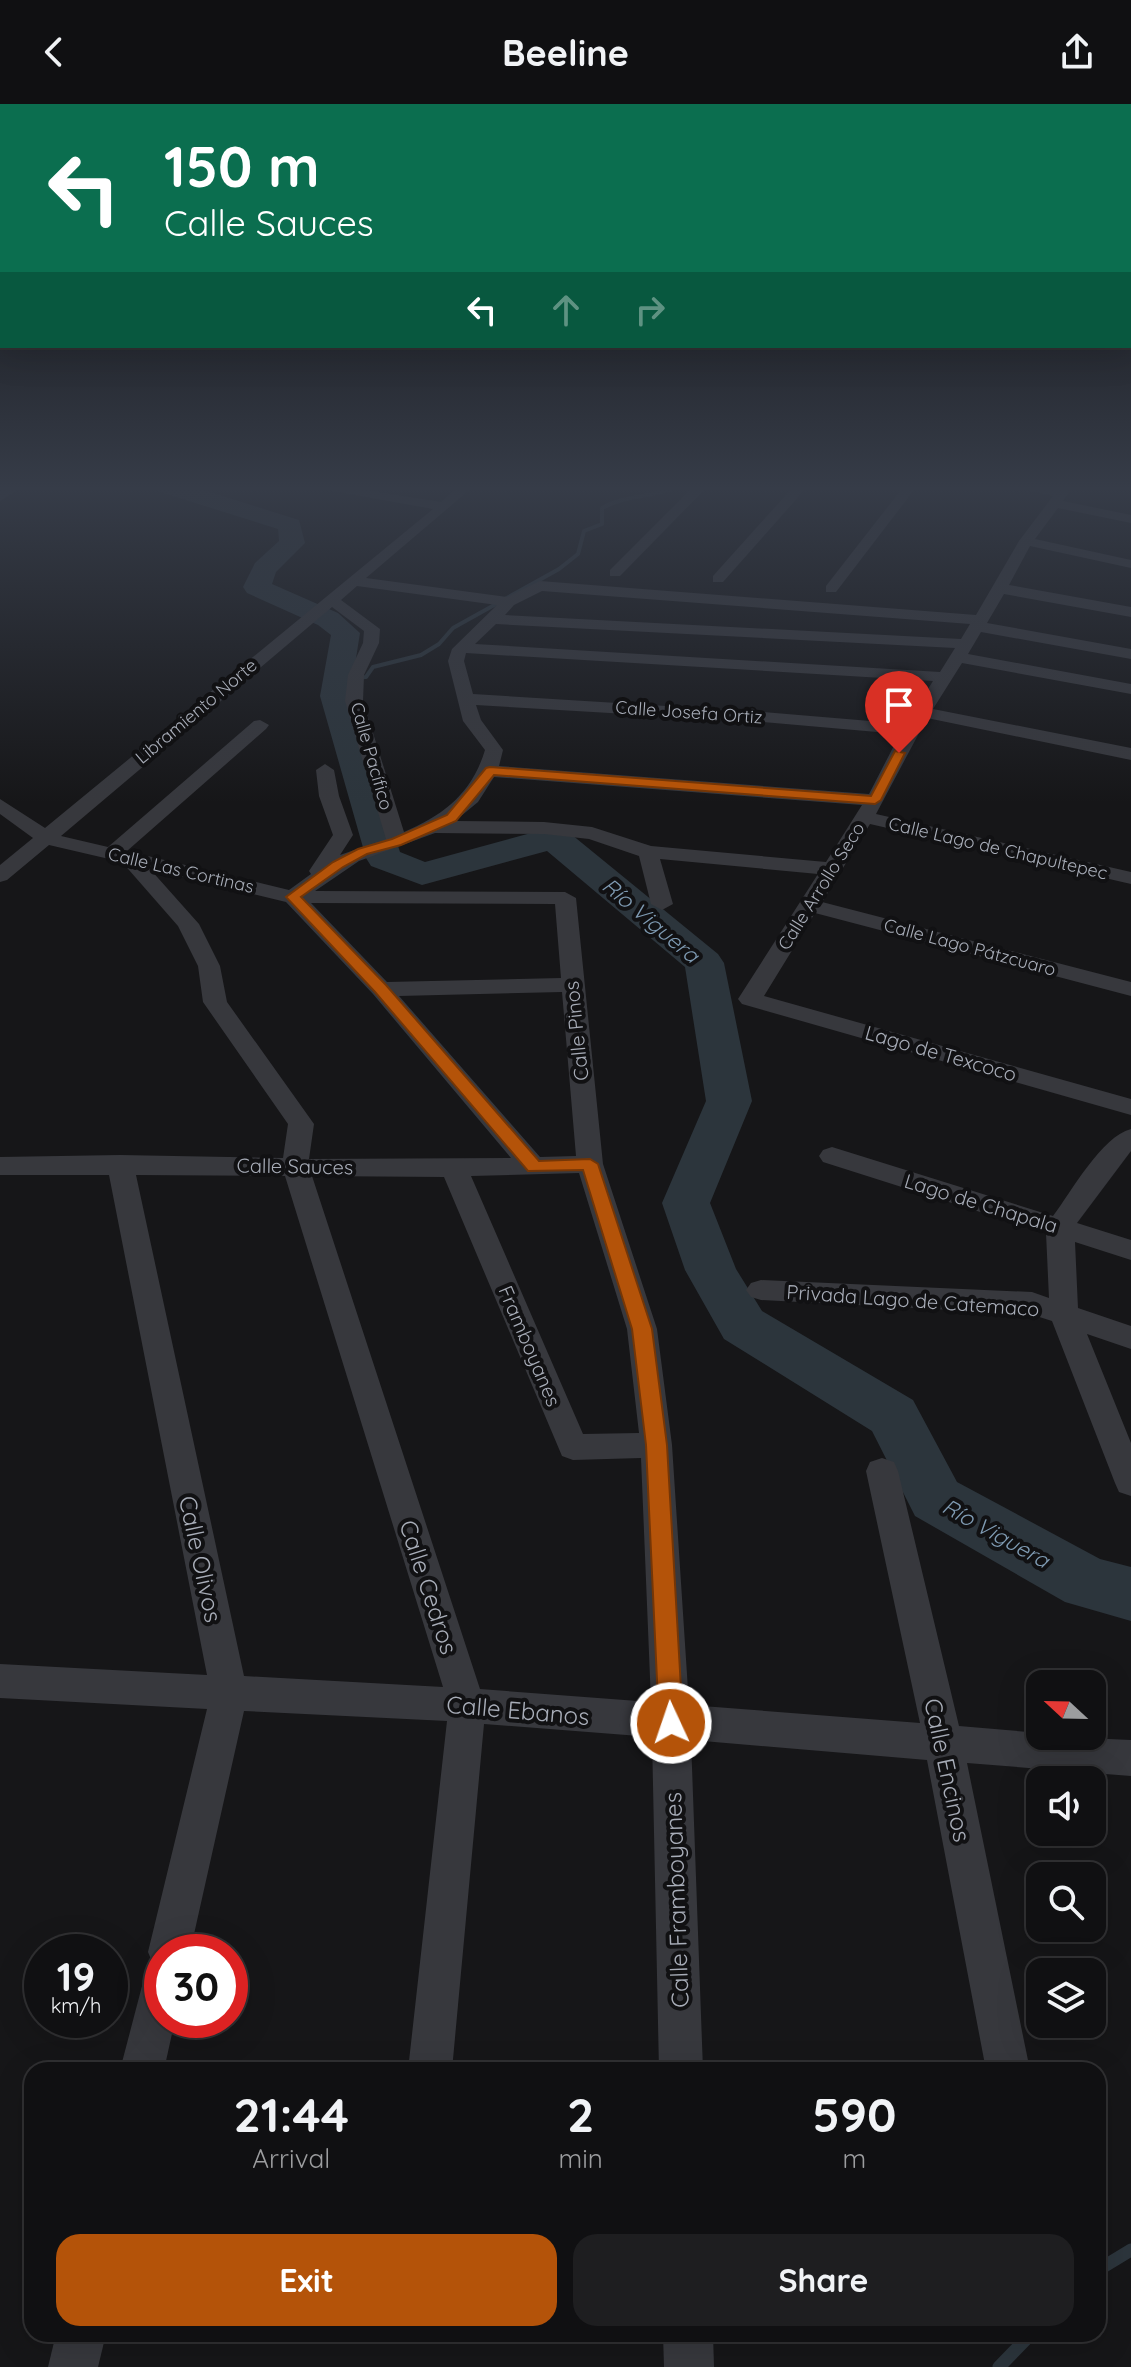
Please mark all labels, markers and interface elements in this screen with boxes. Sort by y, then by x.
icon: back [32,30,76,74]
text: Beeline [502,30,629,75]
icon: share [1055,30,1099,74]
text: 150 m [164,131,320,201]
icon: left [32,136,136,240]
text: Calle Sauces [164,200,374,245]
icon: left [460,288,504,332]
icon: ahead [544,288,588,332]
icon: right [628,288,672,332]
street label: Libramiento Norte [131,653,261,769]
pin [865,671,933,753]
icon: arrive [877,683,921,727]
street label: Calle Josefa Ortiz [615,695,763,729]
street label: Calle Pacífico [346,699,398,813]
street label: Calle Lago de Chapultepec [886,812,1110,884]
street label: Calle Arrollo Seco [773,818,869,954]
street label: Calle Las Cortinas [106,842,256,898]
water label: Río Viguera [597,871,707,970]
street label: Calle Lago Pátzcuaro [882,913,1058,981]
street label: Calle Pinos [558,980,594,1082]
street label: Lago de Texcoco [862,1019,1020,1087]
street label: Calle Sauces [237,1152,353,1180]
street label: Lago de Chapala [901,1168,1061,1238]
street label: Privada Lago de Catemaco [786,1279,1040,1321]
street label: Framboyanes [493,1282,567,1410]
water label: Río Viguera [938,1492,1056,1575]
street label: Calle Olivos [173,1493,229,1625]
street label: Calle Cedros [393,1516,465,1658]
north arrow [1026,1670,1106,1750]
map controls [1026,1670,1106,2038]
position arrow [629,1681,713,1765]
street label: Calle Ebanos [445,1689,591,1731]
street label: Calle Encinos [918,1696,978,1844]
button: sound [1026,1766,1106,1846]
street label: Calle Framboyanes [657,1792,695,2008]
button: search [1026,1862,1106,1942]
speed limit sign: 30 [144,1934,248,2038]
text: 19 [57,1951,95,2001]
button: layers [1026,1958,1106,2038]
text: km/h [51,1993,101,2018]
text: 21:44 [233,2084,349,2144]
text: 2 [567,2084,594,2144]
text: 590 [812,2084,897,2144]
text: Arrival [252,2142,330,2175]
text: min [558,2142,603,2175]
text: m [843,2142,866,2175]
button: Exit [56,2234,557,2326]
button: Share [573,2234,1074,2326]

